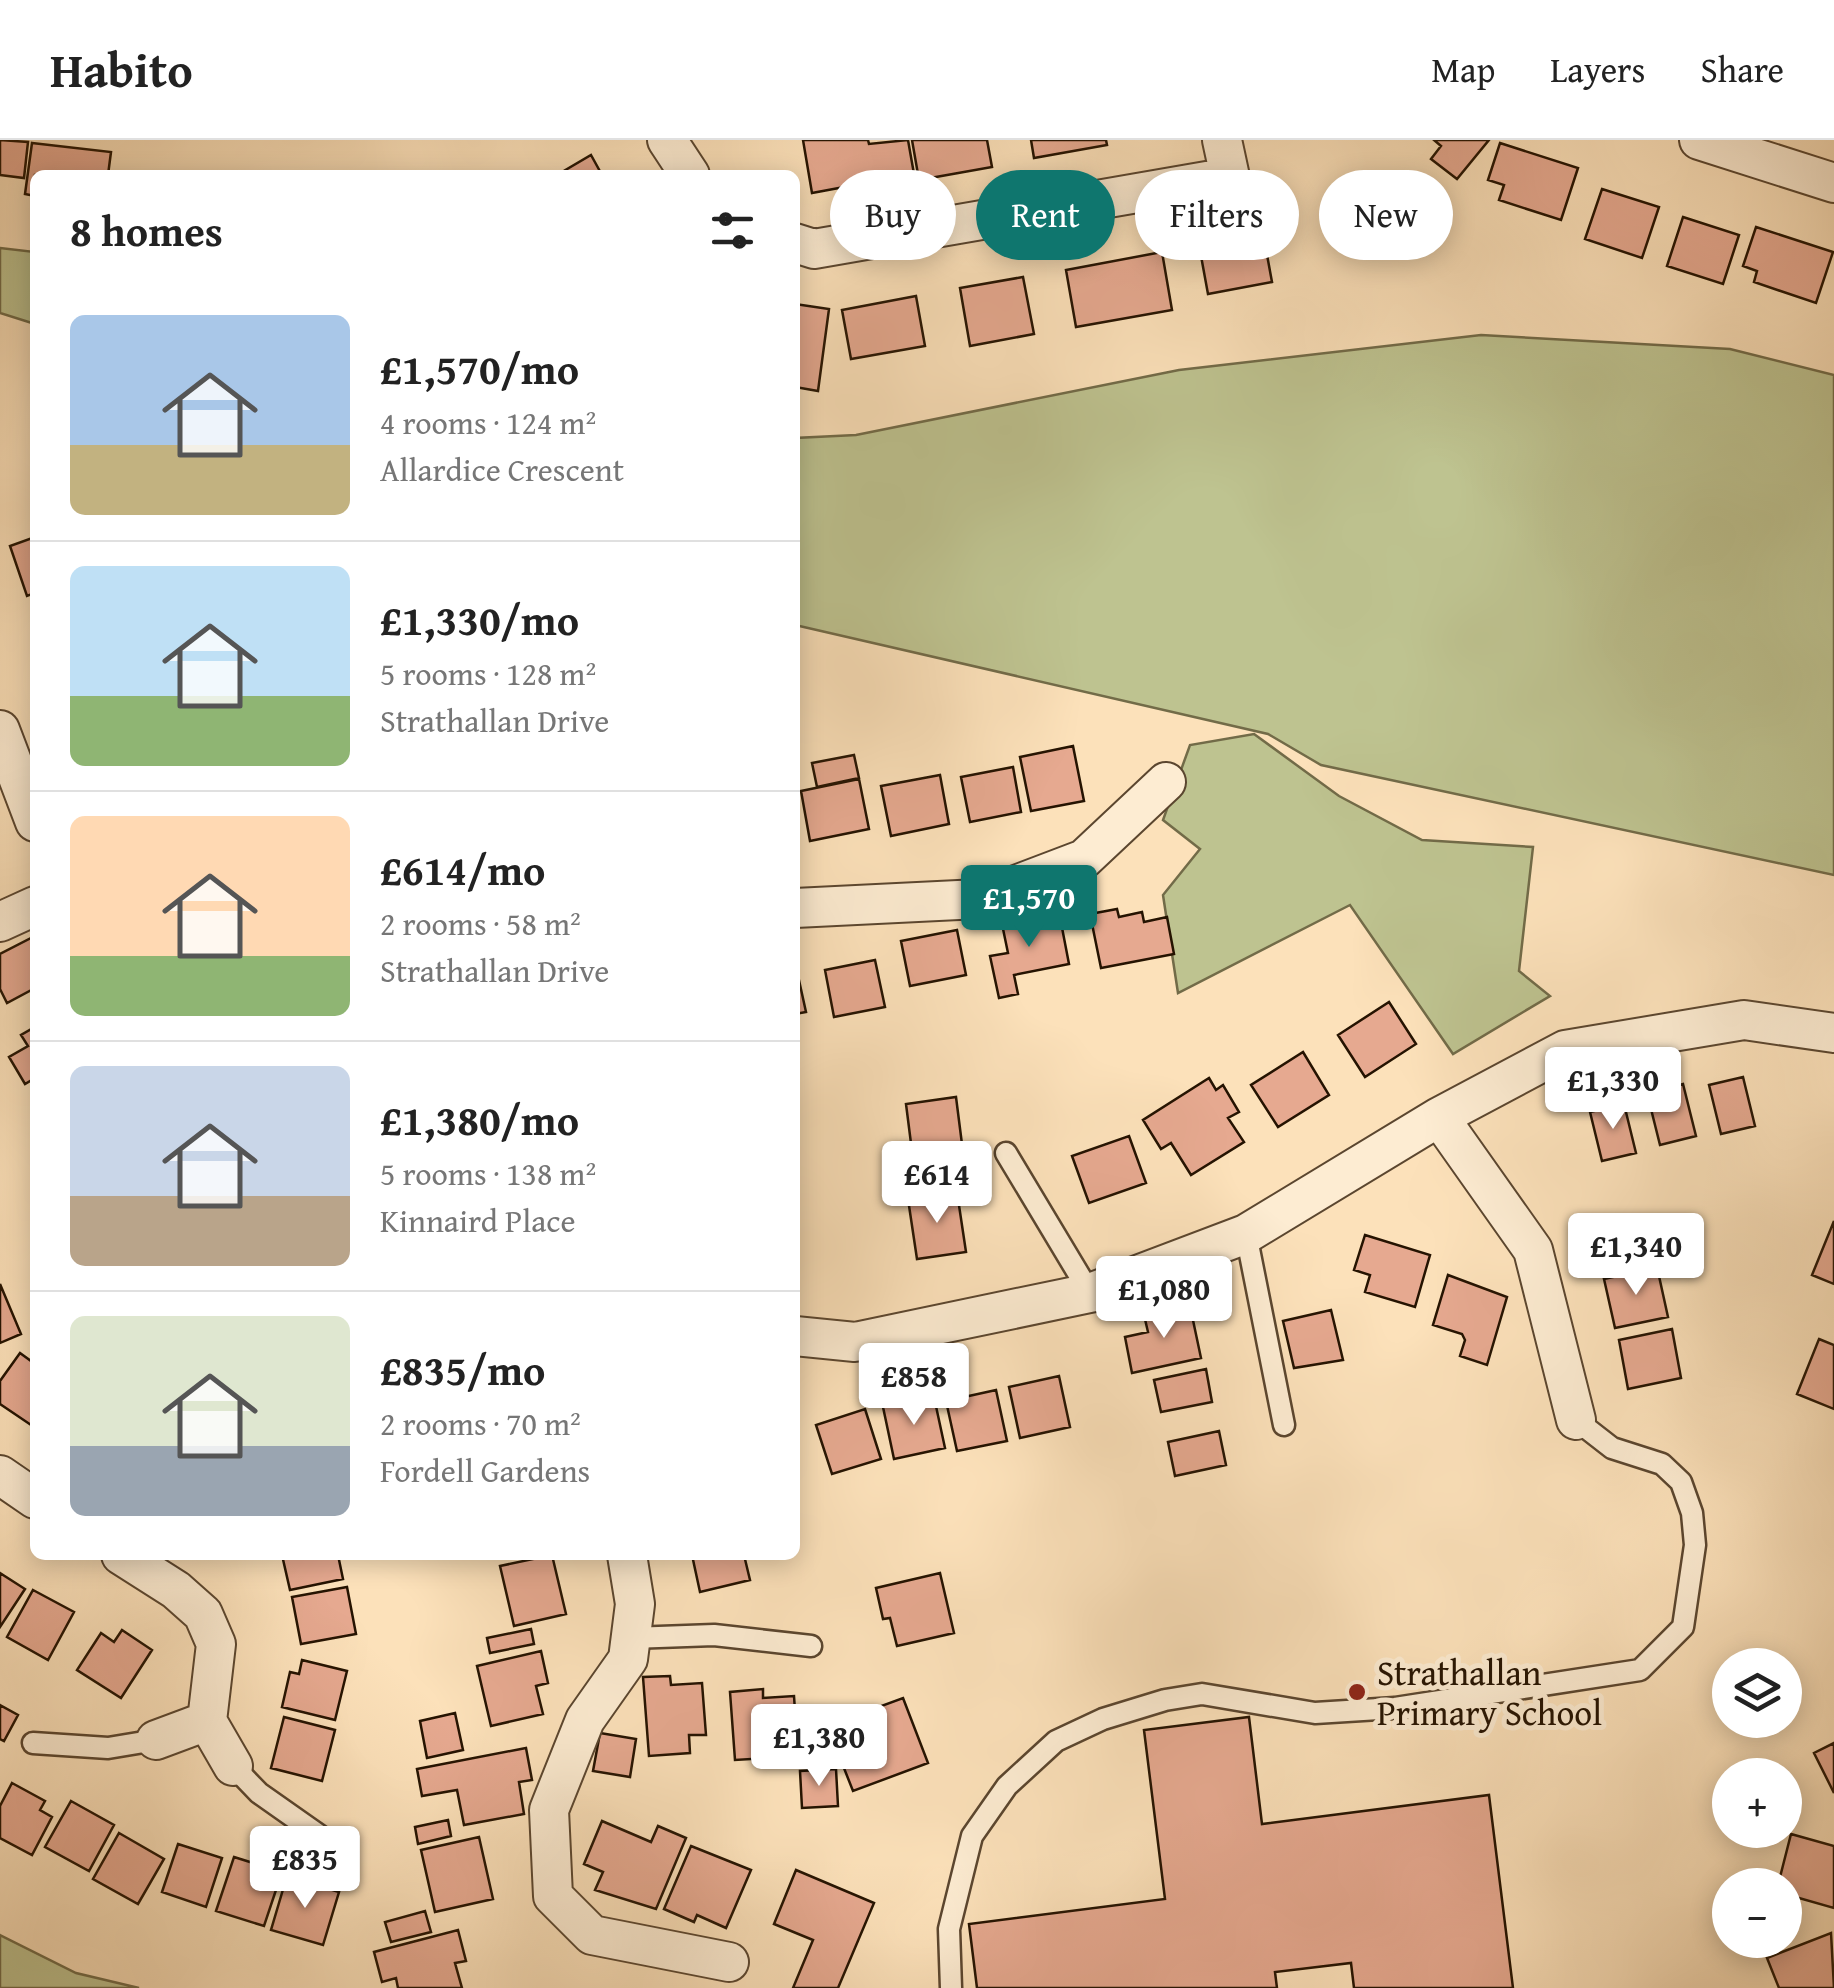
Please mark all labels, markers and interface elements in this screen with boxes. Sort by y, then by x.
text: Habito [50,34,193,105]
text: Map [1431,44,1495,95]
text: Layers [1550,44,1645,95]
text: Share [1700,44,1784,95]
chip: Buy [830,170,956,260]
chip: Rent [976,170,1115,260]
chip: Filters [1135,170,1299,260]
chip: New [1319,170,1453,260]
text: 8 homes [70,200,223,261]
icon: filters [705,203,760,258]
text: £1,570/mo [380,338,579,399]
icon: home [150,355,270,475]
text: 4 rooms · 124 m² [380,399,596,446]
text: Allardice Crescent [380,446,624,493]
text: £1,330/mo [380,589,579,650]
icon: home [150,606,270,726]
text: 5 rooms · 128 m² [380,650,596,697]
text: Strathallan Drive [380,697,609,744]
text: £614/mo [380,839,545,900]
icon: home [150,856,270,976]
pin: £1,570 [948,865,1110,950]
text: £1,570 [983,874,1075,921]
text: 2 rooms · 58 m² [380,900,581,947]
text: Strathallan Drive [380,947,609,994]
pin: £1,330 [1532,1047,1694,1132]
text: £1,330 [1567,1056,1659,1103]
text: £1,380/mo [380,1089,579,1150]
icon: home [150,1106,270,1226]
pin: £614 [878,1141,996,1226]
text: 5 rooms · 138 m² [380,1150,596,1197]
text: £614 [904,1150,970,1197]
text: Kinnaird Place [380,1197,575,1244]
pin: £1,340 [1555,1213,1717,1298]
text: £1,340 [1590,1222,1682,1269]
pin: £1,080 [1083,1256,1245,1341]
text: £1,080 [1118,1265,1210,1312]
text: £835/mo [380,1339,545,1400]
pin: £858 [855,1343,973,1428]
text: £858 [881,1352,947,1399]
icon: home [150,1356,270,1476]
text: 2 rooms · 70 m² [380,1400,581,1447]
text: Fordell Gardens [380,1447,590,1494]
place label: Strathallan Primary School [1377,1647,1602,1738]
map controls [1712,1648,1802,1958]
button: layers [1712,1648,1802,1738]
marker: Strathallan Primary School [1346,1681,1368,1703]
pin: £1,380 [738,1704,900,1789]
text: £1,380 [773,1713,865,1760]
button: + [1712,1758,1802,1848]
pin: £835 [246,1826,364,1911]
text: £835 [272,1835,338,1882]
button: − [1712,1868,1802,1958]

